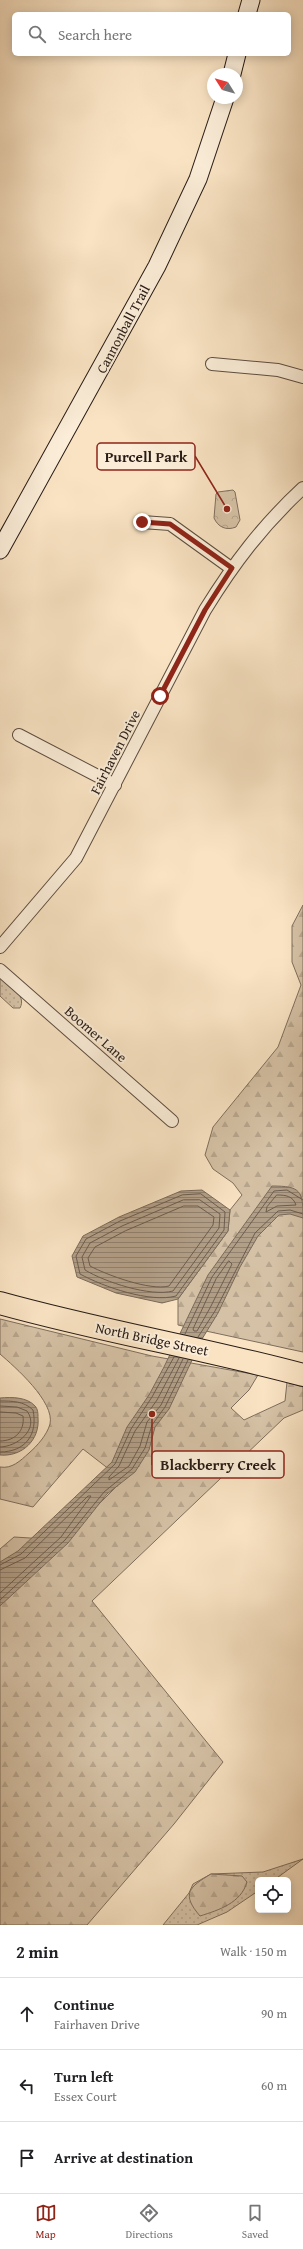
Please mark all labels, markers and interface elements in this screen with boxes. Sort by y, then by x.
search box [12,12,291,56]
icon: search [26,23,48,45]
text: Search here [58,24,132,45]
north arrow [207,68,243,104]
street label: Cannonball Trail [91,281,155,377]
callout: Purcell Park [97,443,195,470]
text: Purcell Park [105,446,188,467]
route end [133,513,151,531]
route start [151,687,169,705]
street label: Fairhaven Drive [85,706,145,798]
street label: Boomer Lane [60,1001,132,1067]
street label: North Bridge Street [94,1317,210,1361]
callout: Blackberry Creek [152,1451,284,1478]
text: Blackberry Creek [160,1454,276,1475]
map controls [255,1877,291,1913]
button: locate [255,1877,291,1913]
text: 2 min [16,1939,58,1964]
text: Walk · 150 m [220,1942,287,1961]
text: Continue [54,1994,115,2015]
icon: ahead [16,2003,38,2025]
text: 90 m [261,2004,287,2023]
text: Fairhaven Drive [54,2015,140,2034]
text: Turn left [54,2066,113,2087]
icon: left [16,2075,38,2097]
text: 60 m [261,2076,287,2095]
text: Essex Court [54,2087,117,2106]
icon: arrive [16,2147,38,2169]
text: Arrive at destination [54,2147,193,2168]
tab: Map [35,2202,57,2242]
tab: Directions [126,2202,173,2242]
tab: Saved [242,2202,268,2242]

